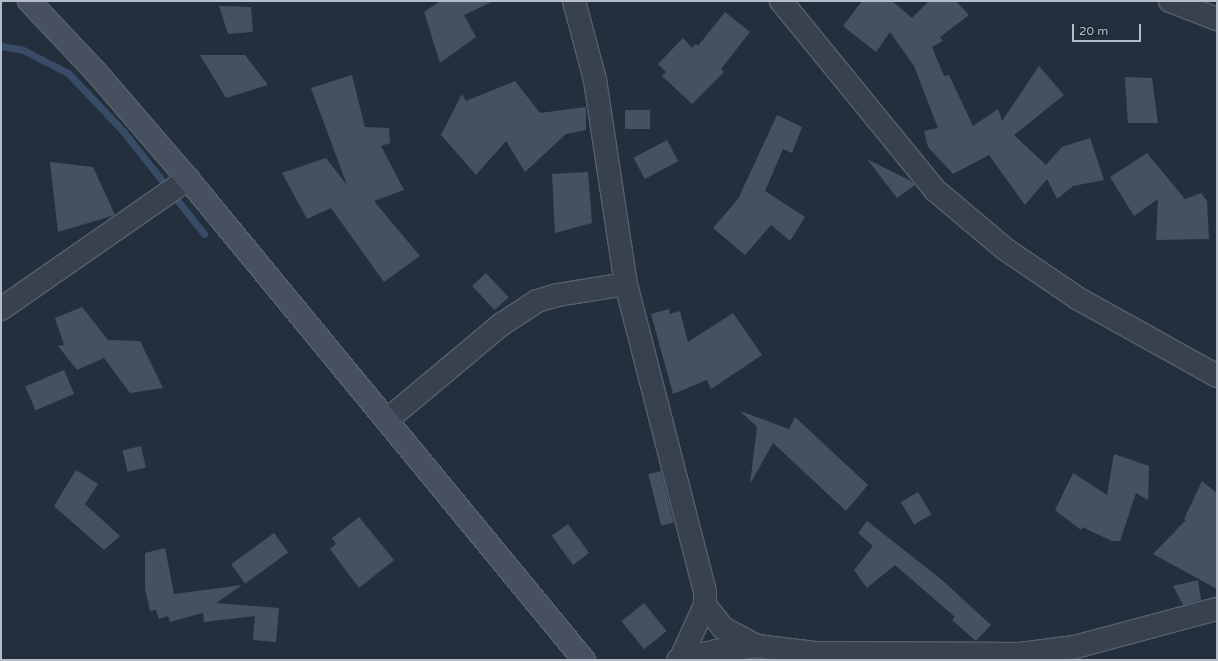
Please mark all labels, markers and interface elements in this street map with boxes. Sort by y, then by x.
scale bar [1074,16,1143,42]
text: 20 m [1079,24,1108,38]

